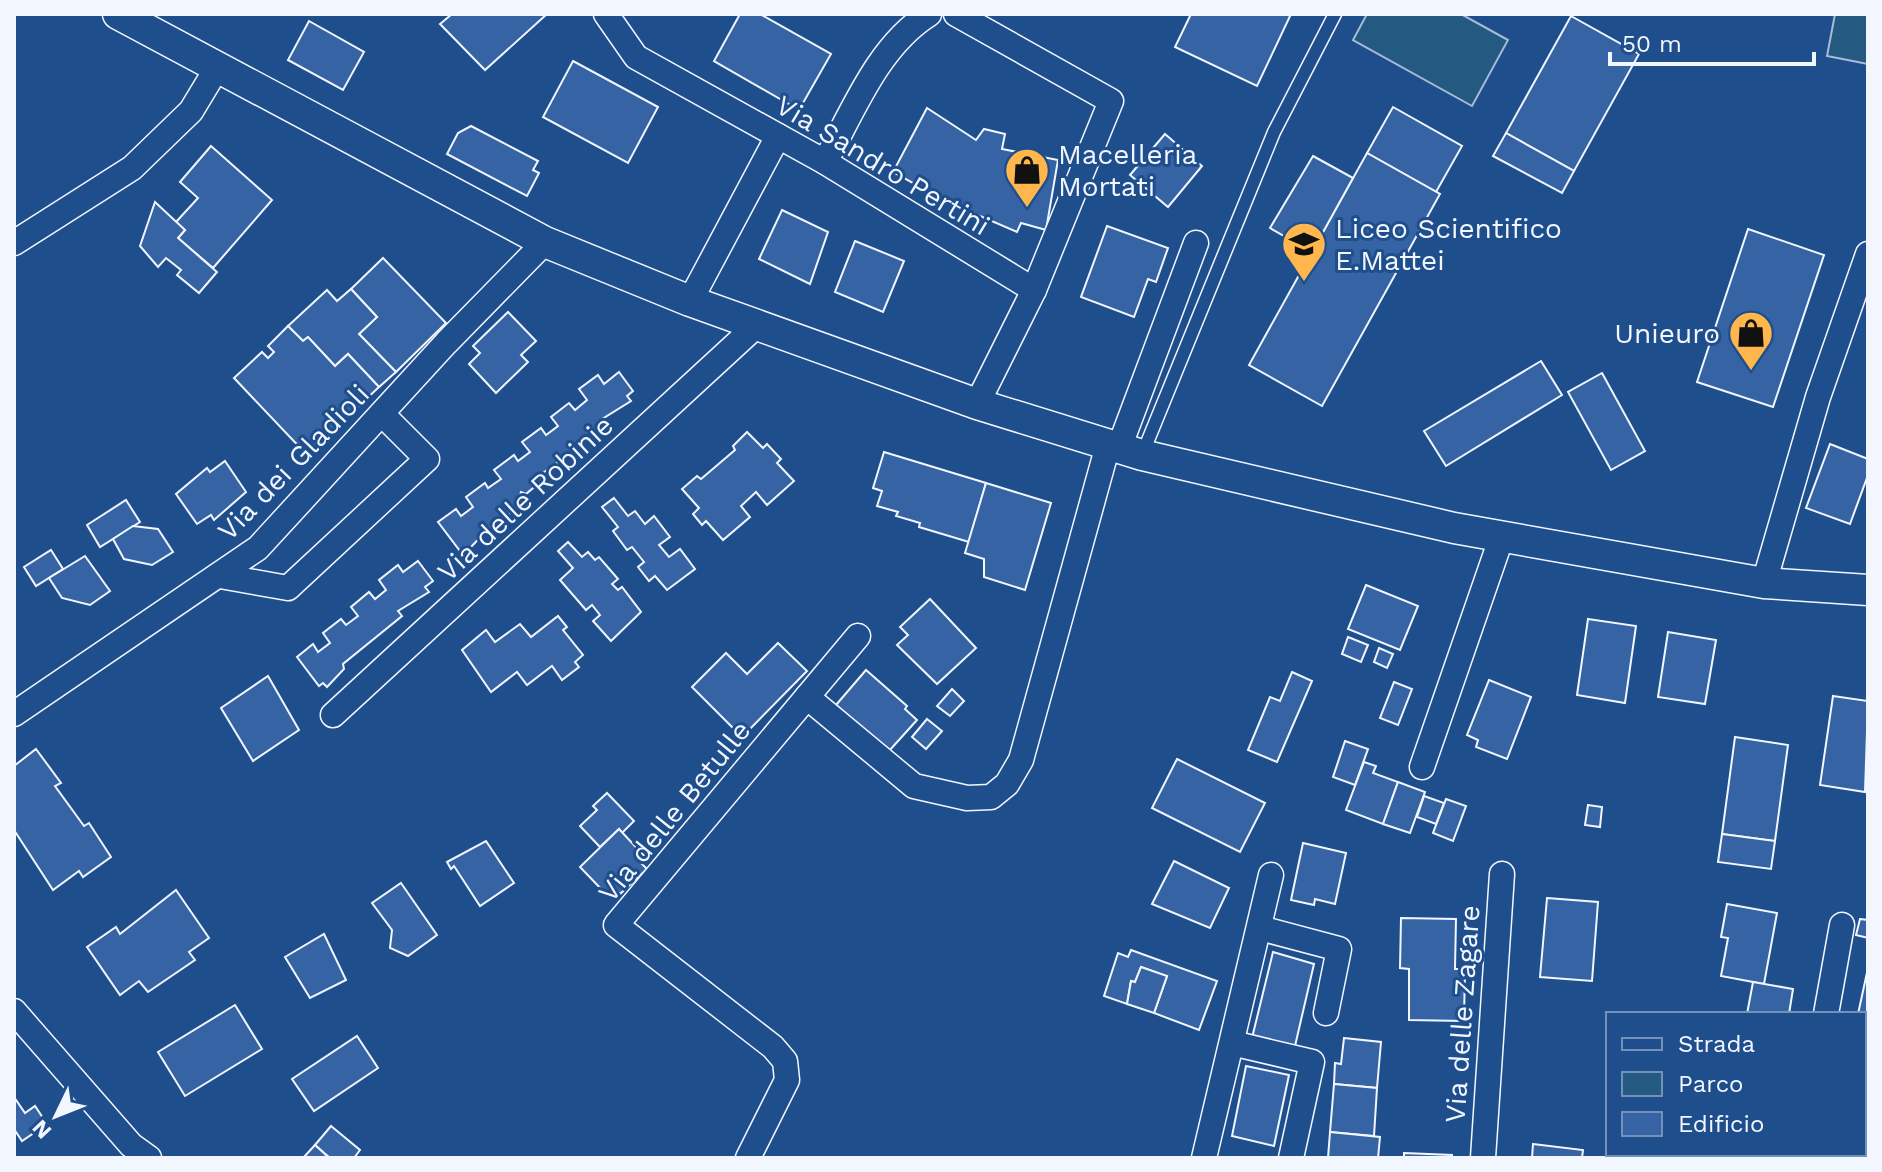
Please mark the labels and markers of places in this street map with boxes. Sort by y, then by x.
place label: Macelleria Mortati [1058,138,1198,203]
shop icon: Macelleria Mortati [1003,146,1051,209]
place label: Liceo Scientifico E.Mattei [1335,212,1562,277]
school or university icon: Liceo Scientifico E.Mattei [1280,220,1328,283]
shop icon: Unieuro [1727,309,1775,372]
place label: Unieuro [1614,317,1720,350]

